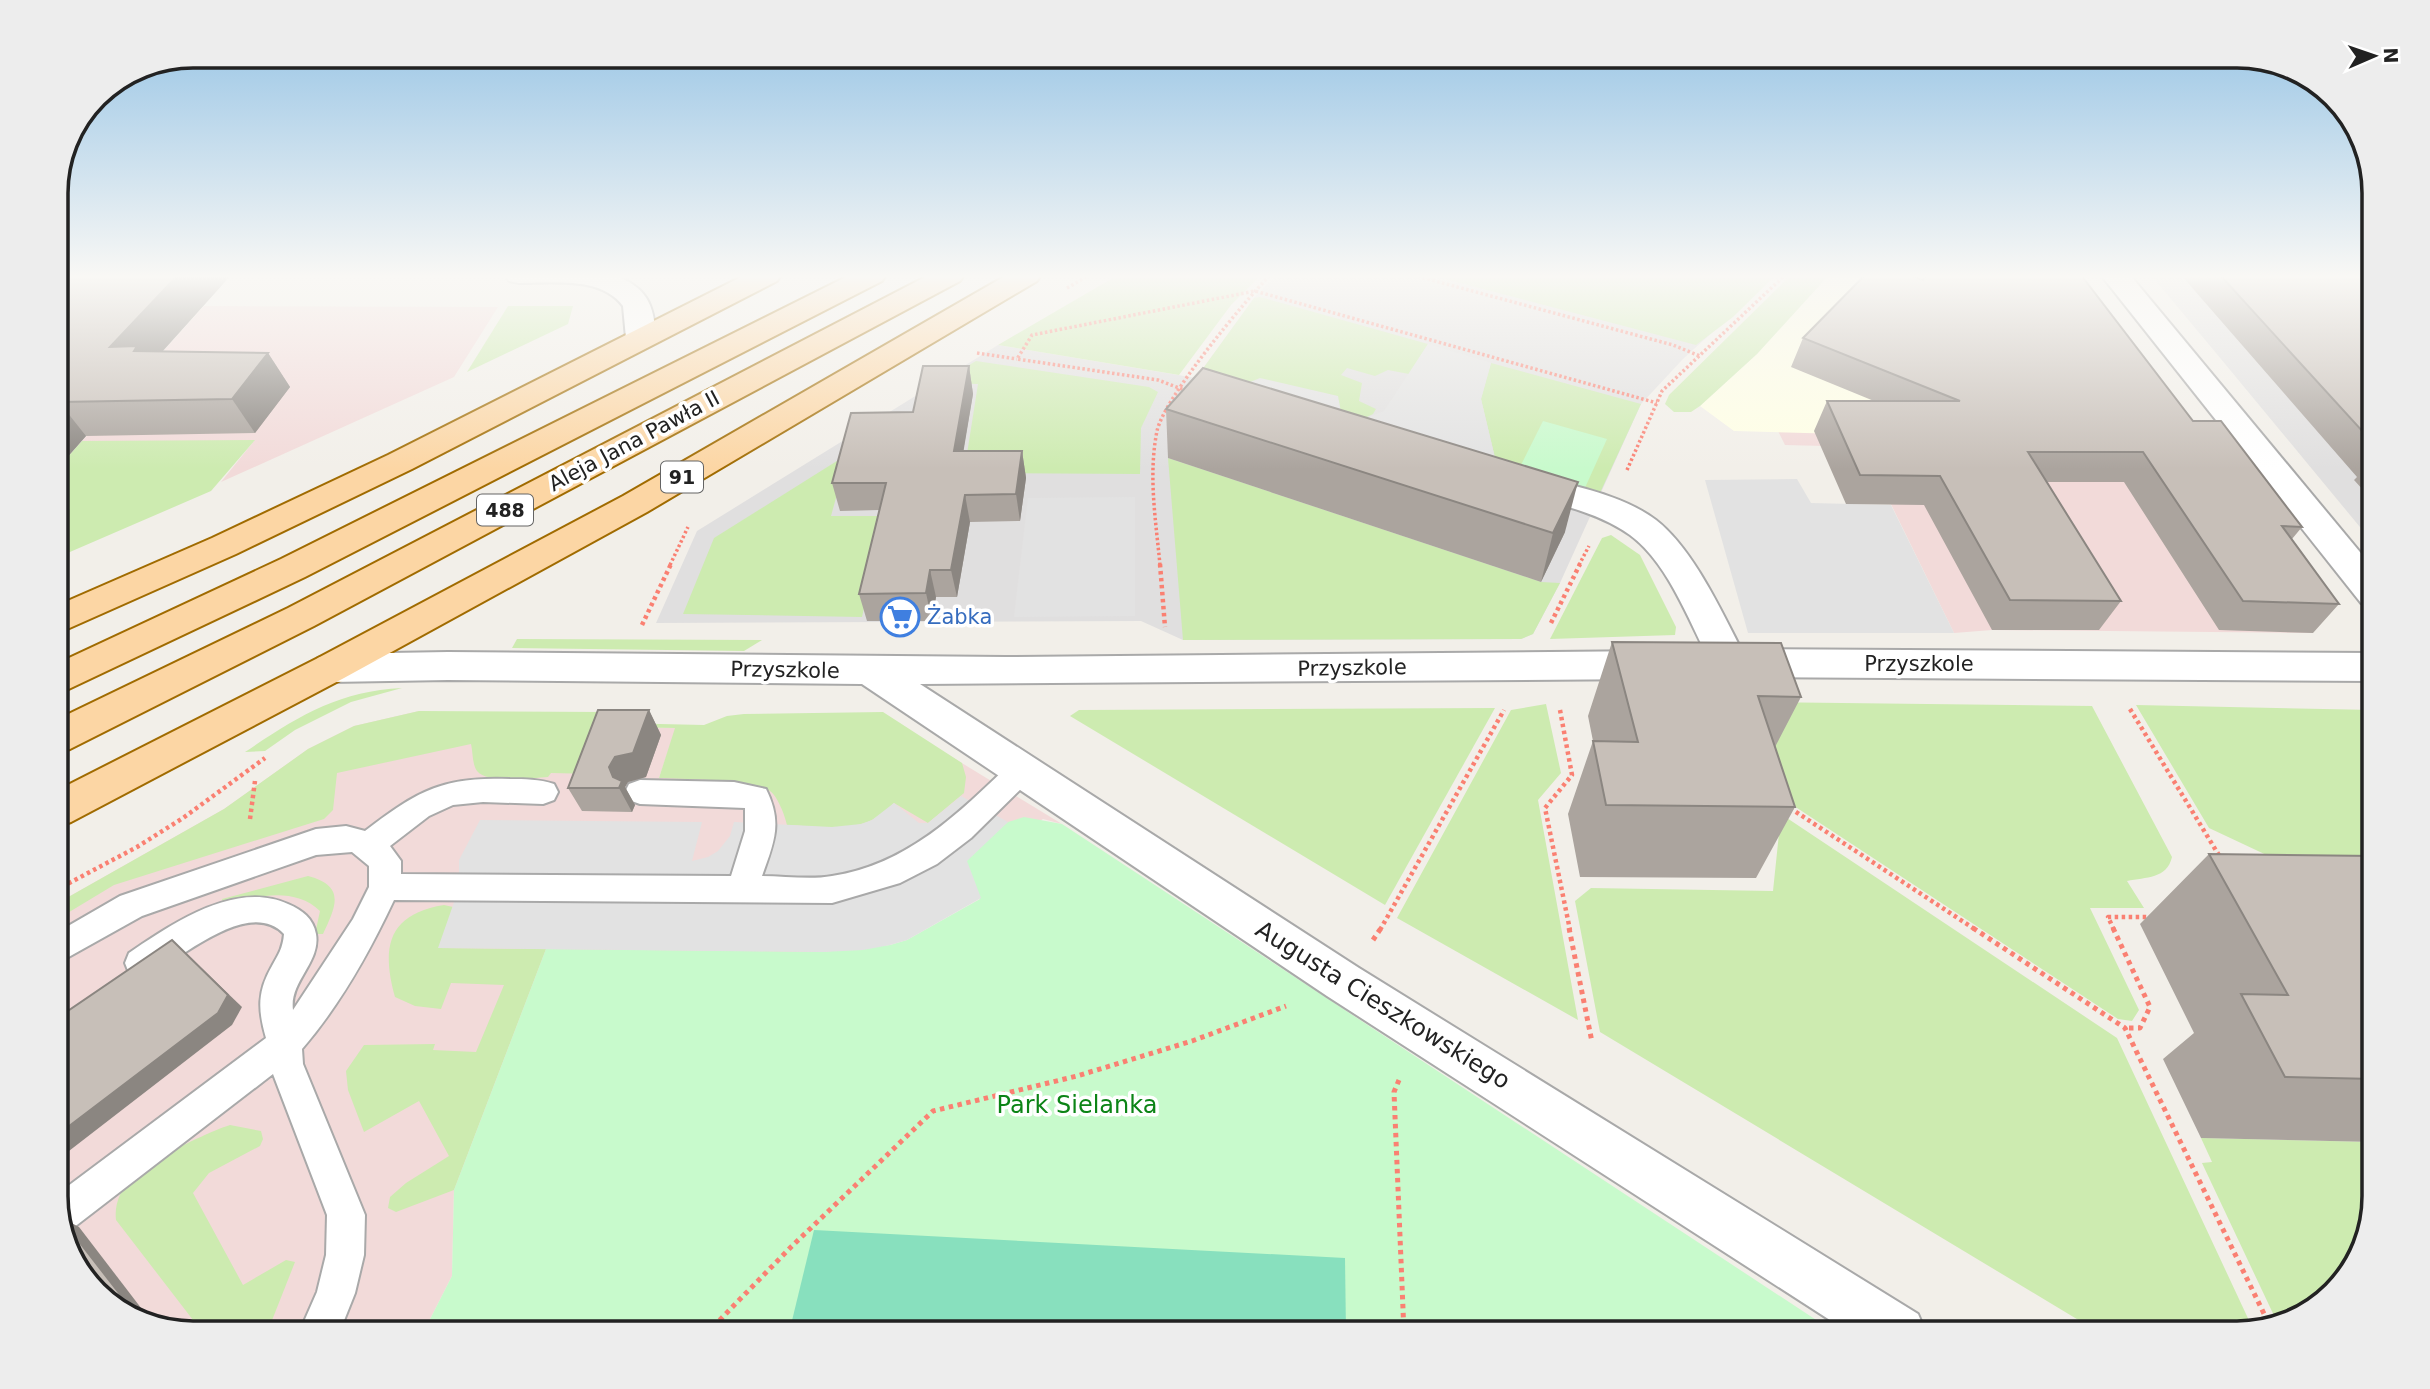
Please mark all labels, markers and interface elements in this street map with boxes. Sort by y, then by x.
north arrow [2339,21,2409,91]
text: N [2380,47,2402,64]
street label: Aleja Jana Pawła II [544,386,724,496]
road number: 91 [661,462,703,492]
road number: 488 [477,495,533,526]
supermarket icon: Żabka [879,596,921,638]
place label: Żabka [927,604,992,629]
street label: Przyszkole [1864,652,1974,676]
street label: Przyszkole [1297,655,1407,681]
street label: Przyszkole [730,657,840,683]
street label: Augusta Cieszkowskiego [1251,915,1515,1095]
park label: Park Sielanka [997,1091,1157,1119]

